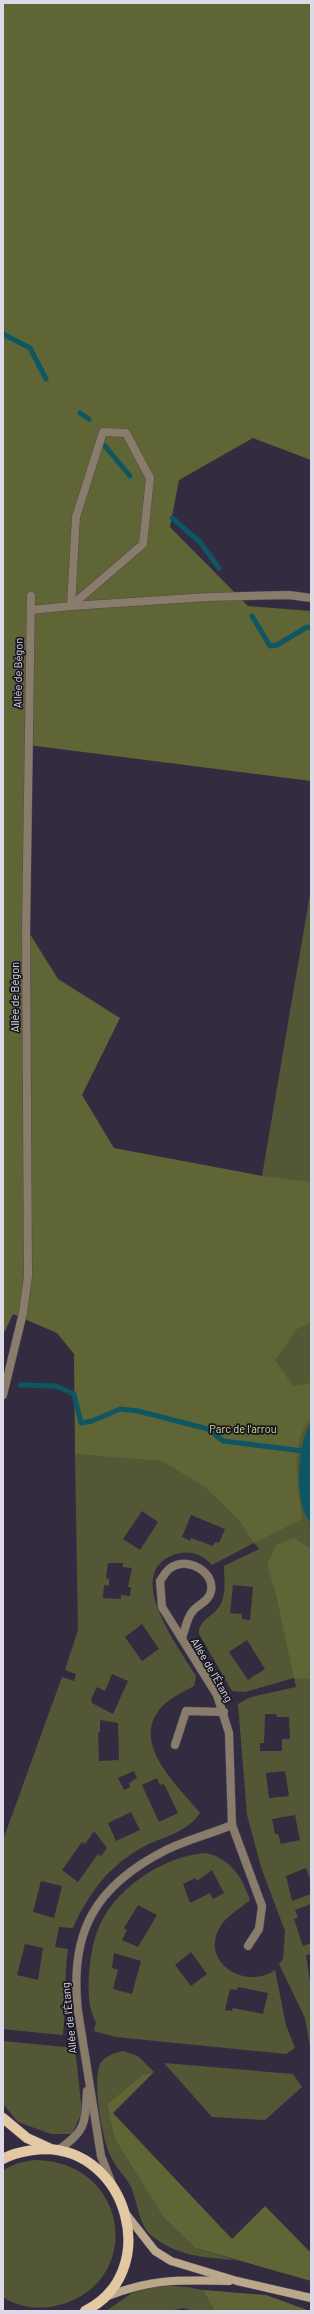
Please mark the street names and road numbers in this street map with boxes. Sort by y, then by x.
street label: Allée de Bégon [10,638,25,708]
street label: Allée de Bégon [8,962,21,1032]
street label: Allée de l'Étang [189,1635,236,1704]
street label: Allée de l'Étang [58,1982,79,2054]

